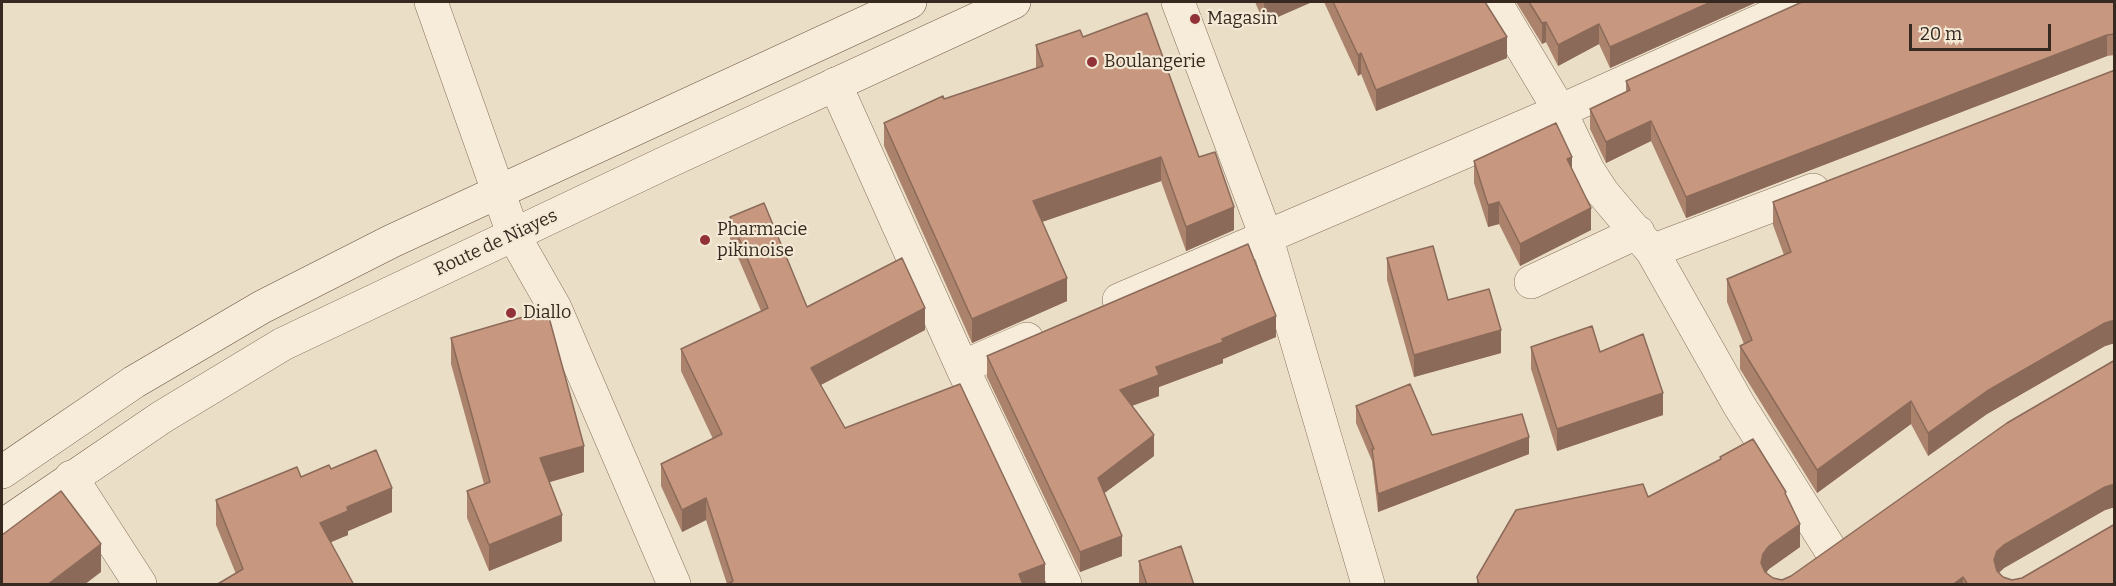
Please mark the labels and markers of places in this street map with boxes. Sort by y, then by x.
place label: Magasin [1207,8,1278,30]
marker: Magasin [1188,12,1202,26]
place label: Boulangerie [1104,51,1206,73]
marker: Boulangerie [1085,55,1099,69]
place label: Pharmacie pikinoise [717,219,807,262]
marker: Pharmacie pikinoise [698,233,712,247]
place label: Diallo [523,302,571,324]
marker: Diallo [504,306,518,320]

